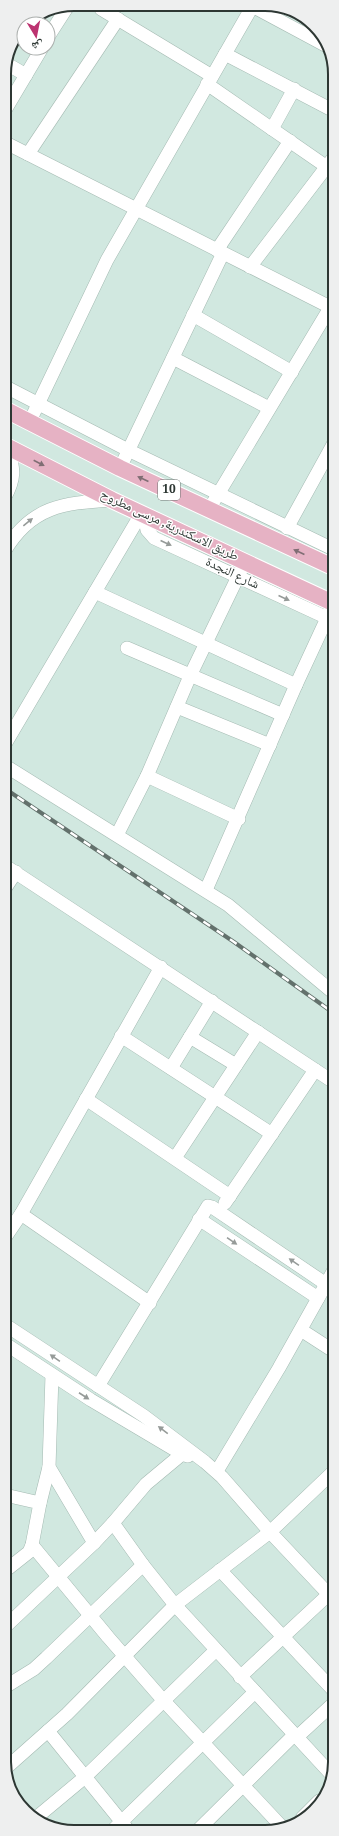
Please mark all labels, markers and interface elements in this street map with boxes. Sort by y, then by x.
north arrow [16,16,56,56]
text: ش [30,34,45,55]
one-way arrow [33,460,45,466]
one-way arrow [138,476,149,482]
road number: 10 [158,480,180,500]
street label: طريق الاسكندرية, مرسى مطروح [96,484,242,568]
one-way arrow [23,518,34,526]
one-way arrow [160,540,171,546]
one-way arrow [294,549,305,555]
street label: شارع النجدة [201,552,263,596]
one-way arrow [278,595,289,601]
one-way arrow [227,1237,237,1245]
one-way arrow [289,1258,299,1266]
one-way arrow [50,1354,60,1362]
one-way arrow [78,1392,90,1399]
one-way arrow [157,1426,168,1434]

